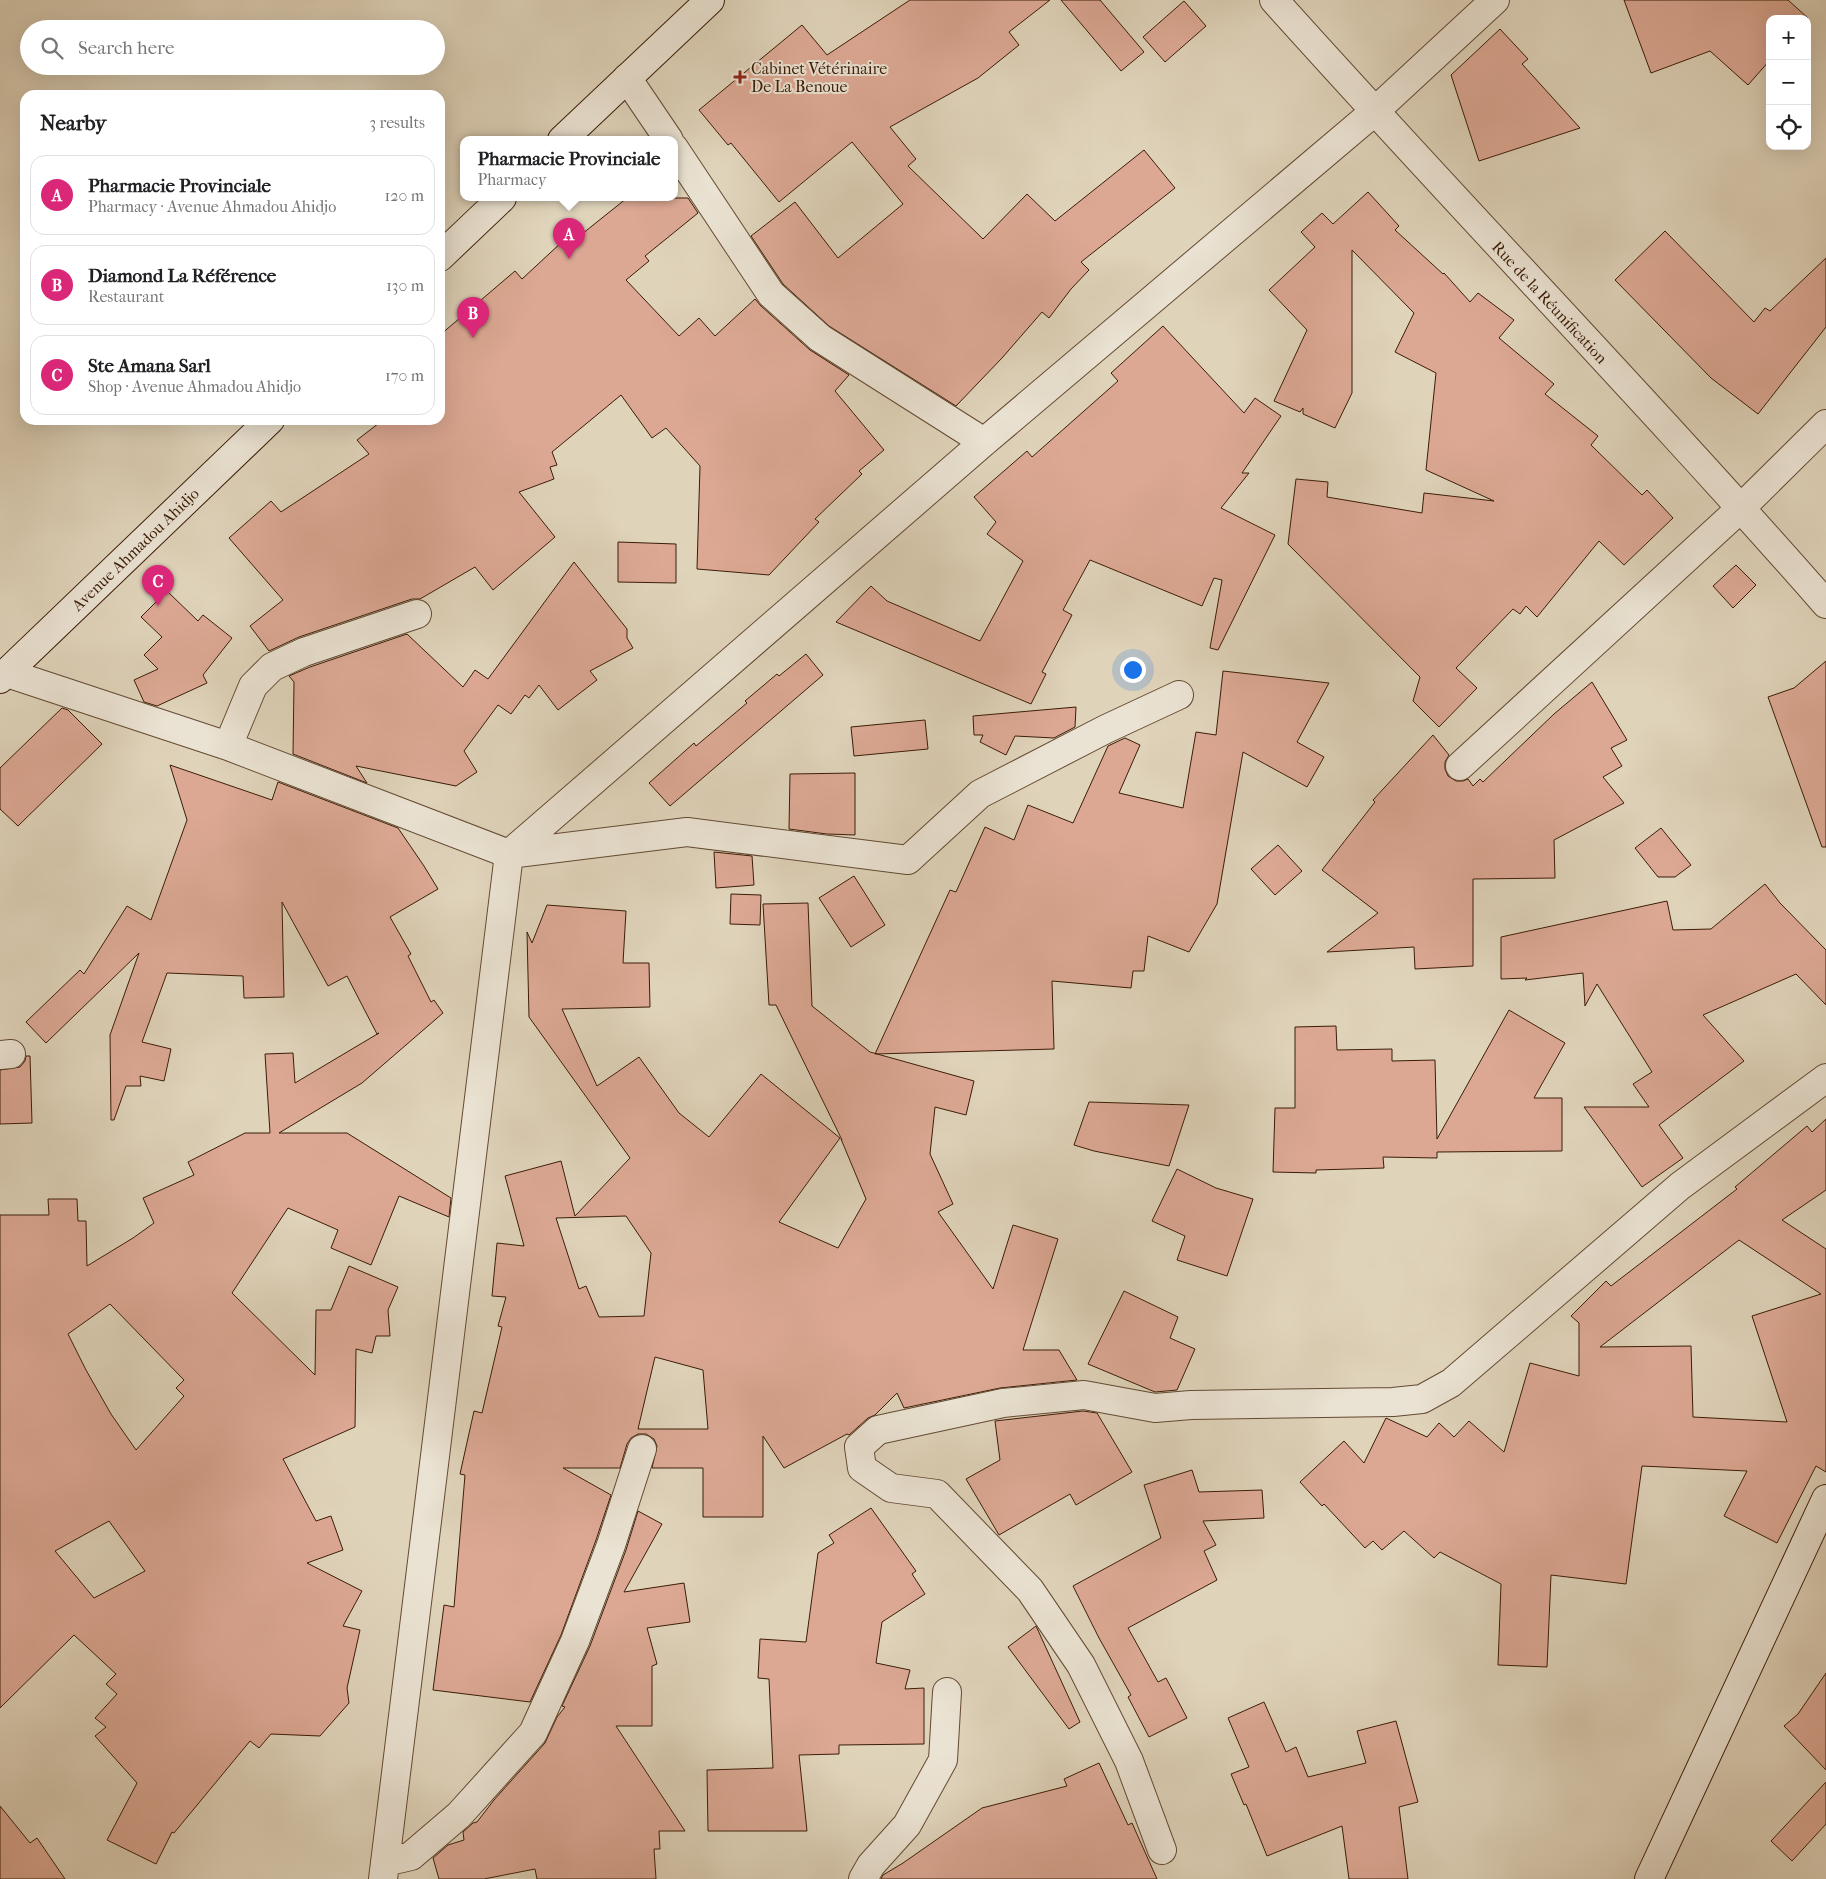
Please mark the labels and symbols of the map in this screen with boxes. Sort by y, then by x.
place label: Cabinet Vétérinaire De La Benoue [751,59,887,96]
marker: Cabinet Vétérinaire De La Benoue [733,70,747,84]
pin: A [553,218,585,259]
street label: Rue de la Réunification [1488,237,1612,368]
pin: B [457,297,489,338]
street label: Avenue Ahmadou Ahidjo [67,484,203,616]
pin: C [142,565,174,606]
your location [1120,657,1146,683]

